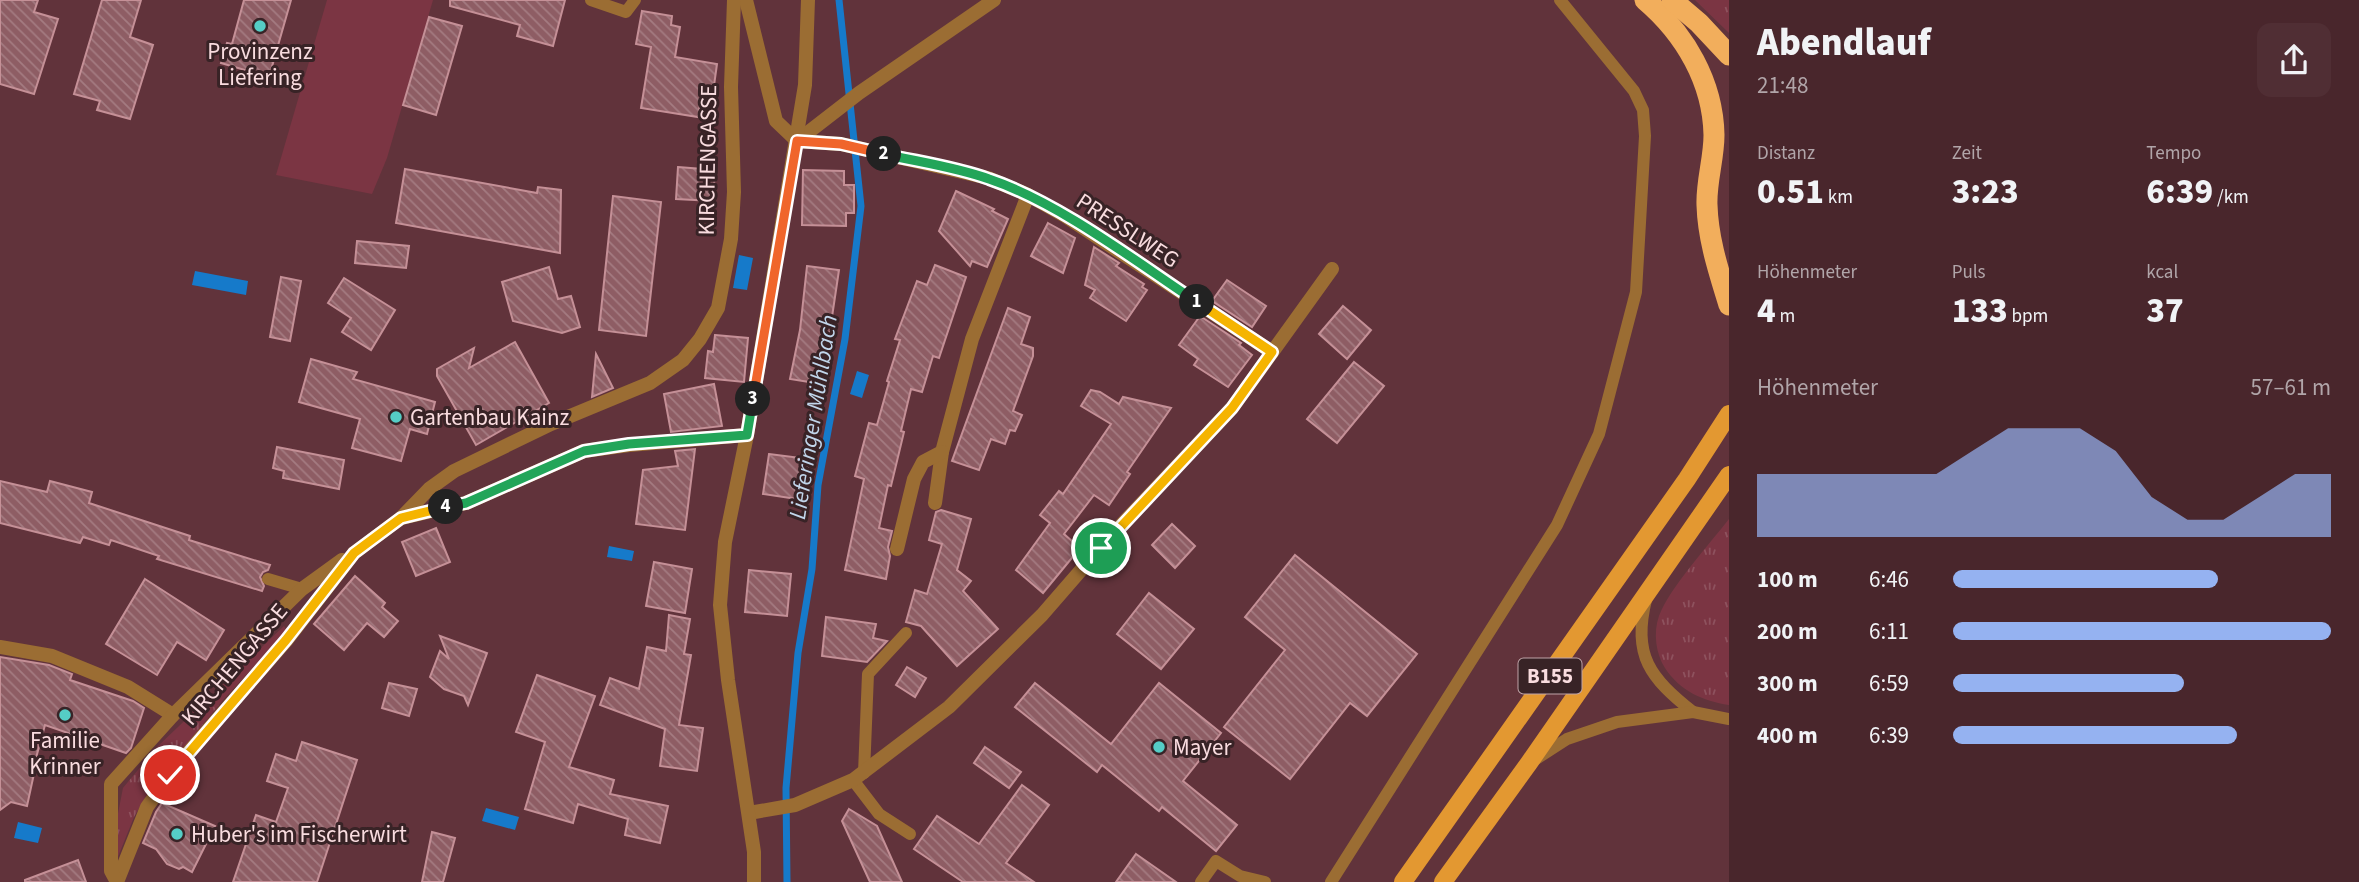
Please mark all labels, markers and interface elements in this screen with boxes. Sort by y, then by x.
text: Abendlauf [1757,16,1931,70]
marker: Provinzenz Liefering [252,18,268,34]
button: share [2257,23,2331,97]
place label: Provinzenz Liefering [207,35,313,94]
text: 21:48 [1757,69,1808,102]
street label: KIRCHENGASSE [690,84,725,236]
pin: 2 [866,136,902,172]
text: 2 [878,140,889,167]
text: Distanz [1757,140,1815,167]
text: Zeit [1952,140,1982,167]
text: Tempo [2146,140,2201,167]
text: 0.51 [1757,167,1824,217]
text: 3:23 [1952,167,2019,217]
text: 6:39 [2146,167,2213,217]
text: km [1824,184,1853,211]
text: /km [2213,184,2249,211]
street label: PRESSLWEG [1070,185,1186,276]
text: Höhenmeter [1757,259,1857,286]
text: Puls [1952,259,1986,286]
text: kcal [2146,259,2178,286]
pin: 1 [1180,284,1214,320]
text: 4 [1757,286,1776,336]
text: 133 [1952,286,2008,336]
text: 37 [2146,286,2184,336]
text: 1 [1191,288,1202,315]
text: m [1776,303,1795,330]
text: bpm [2008,303,2048,330]
water label: Lieferinger Mühlbach [780,312,847,522]
text: Höhenmeter [1757,371,1878,404]
text: 57–61 m [2251,371,2331,404]
pin: 3 [736,382,770,416]
text: 3 [747,385,758,412]
place label: Gartenbau Kainz [410,401,569,434]
marker: Gartenbau Kainz [388,409,404,425]
pin: 4 [428,490,464,524]
text: 4 [440,493,451,520]
pin [1071,518,1131,578]
icon: arrive [1082,529,1120,567]
text: 100 m [1757,563,1818,596]
text: 6:46 [1869,563,1909,596]
street label: KIRCHENGASSE [173,596,295,733]
text: 200 m [1757,615,1818,648]
text: 6:11 [1869,615,1909,648]
road number: B155 [1518,658,1582,694]
text: 300 m [1757,667,1818,700]
text: 6:59 [1869,667,1909,700]
marker: Familie Krinner [57,707,73,723]
text: 400 m [1757,719,1818,752]
text: 6:39 [1869,719,1909,752]
place label: Familie Krinner [29,724,102,783]
place label: Mayer [1173,731,1232,764]
marker: Mayer [1151,739,1167,755]
pin [140,745,200,805]
icon: check [151,756,189,794]
place label: Huber's im Fischerwirt [191,818,407,851]
marker: Huber's im Fischerwirt [169,826,185,842]

